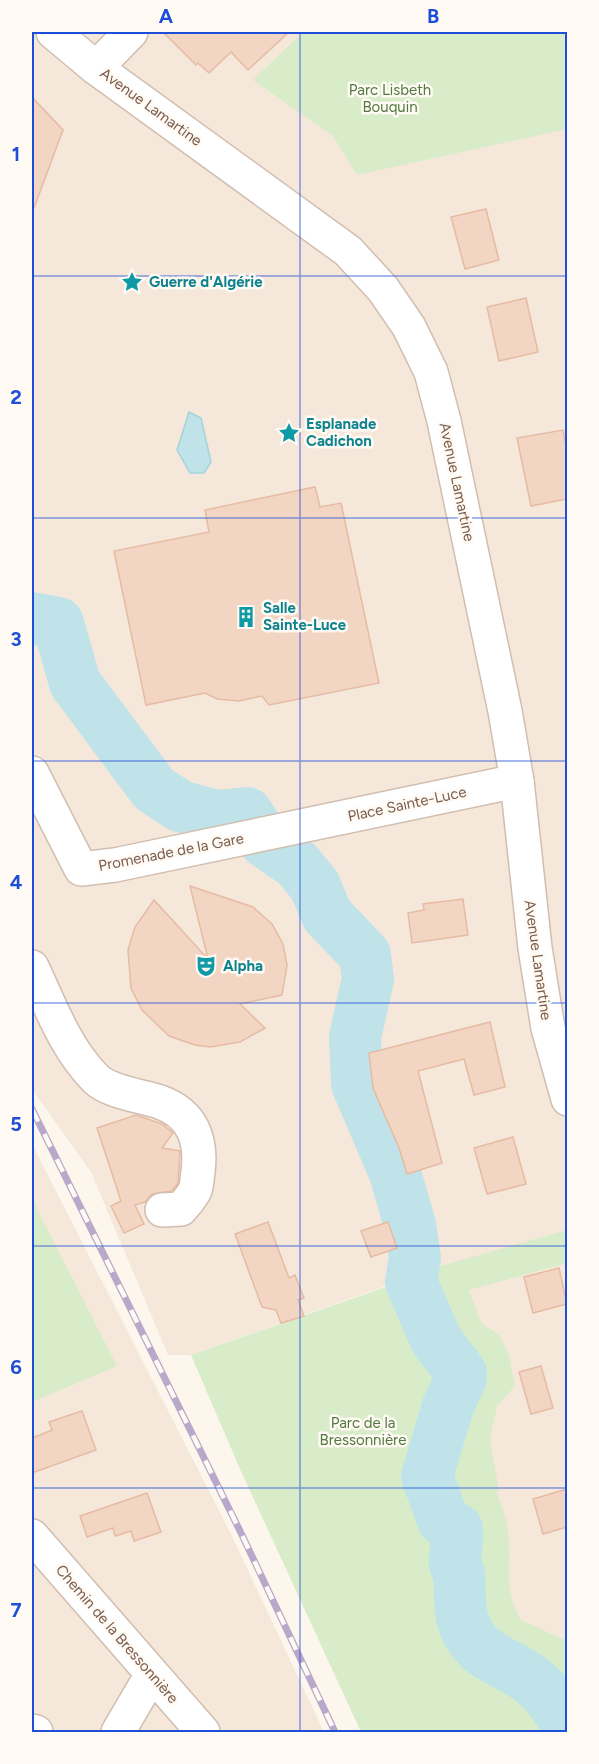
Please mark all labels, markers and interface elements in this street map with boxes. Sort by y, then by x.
text: A [159,4,174,28]
text: B [427,4,439,28]
street label: Avenue Lamartine [97,64,205,150]
park label: Parc Lisbeth Bouquin [349,81,431,116]
text: 1 [12,142,20,166]
place icon: Guerre d'Algérie [120,270,144,294]
place label: Guerre d'Algérie [149,273,263,291]
text: 2 [10,385,22,409]
place label: Esplanade Cadichon [306,415,377,450]
place icon: Esplanade Cadichon [277,421,301,445]
street label: Avenue Lamartine [436,421,478,543]
place label: Salle Sainte-Luce [263,599,347,634]
building icon: Salle Sainte-Luce [234,605,258,629]
text: 3 [10,627,22,651]
street label: Place Sainte-Luce [346,783,468,825]
street label: Promenade de la Gare [97,829,245,875]
text: 4 [10,870,23,894]
street label: Avenue Lamartine [521,899,555,1021]
theatre icon: Alpha [194,954,218,978]
place label: Alpha [223,957,263,975]
text: 5 [10,1112,22,1136]
text: 6 [10,1355,22,1379]
park label: Parc de la Bressonnière [320,1414,406,1449]
street label: Chemin de la Bressonnière [52,1561,182,1707]
text: 7 [10,1598,22,1622]

